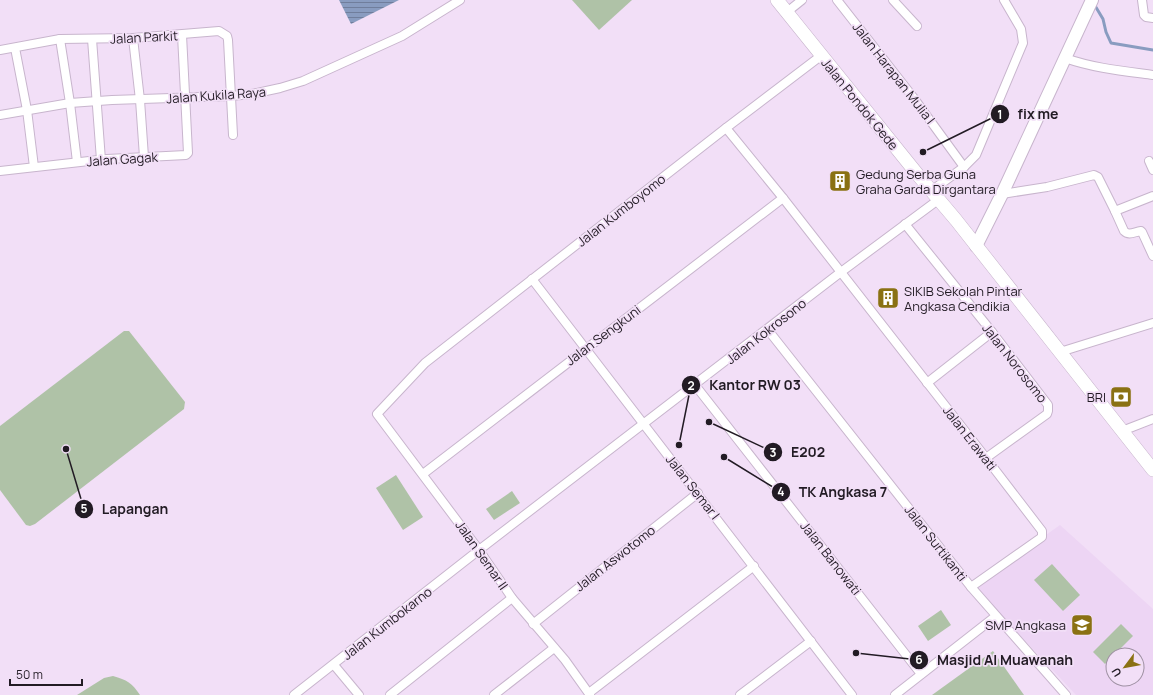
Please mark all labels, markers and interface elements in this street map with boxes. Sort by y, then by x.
street label: Jalan Harapan Mulia I [849,18,939,128]
street label: Jalan Parkit [110,26,178,48]
street label: Jalan Pondok Gede [817,54,903,154]
street label: Jalan Kukila Raya [165,83,267,107]
callout: fix me [990,101,1067,127]
text: fix me [1018,104,1058,123]
text: 1 [997,106,1003,123]
street label: Jalan Gagak [86,147,159,170]
place label: Gedung Serba Guna Graha Garda Dirgantara [856,165,996,198]
building icon: Gedung Serba Guna Graha Garda Dirgantara [827,168,853,194]
street label: Jalan Kumboyomo [573,169,669,250]
place label: SIKIB Sekolah Pintar Angkasa Cendikia [904,282,1023,315]
building icon: SIKIB Sekolah Pintar Angkasa Cendikia [875,285,901,311]
street label: Jalan Kokrosono [722,294,810,368]
street label: Jalan Sengkuni [562,301,644,369]
street label: Jalan Norosomo [978,320,1052,407]
callout: Kantor RW 03 [681,372,808,398]
text: Kantor RW 03 [709,375,801,394]
text: 2 [687,377,695,394]
bank icon: BRI [1108,384,1134,410]
place label: BRI [1087,388,1106,406]
street label: Jalan Erawati [939,402,1001,474]
callout: E202 [763,439,833,465]
text: E202 [791,442,825,461]
text: 3 [770,444,777,461]
street label: Jalan Semar I [662,451,724,523]
callout: TK Angkasa 7 [771,479,896,505]
text: TK Angkasa 7 [799,482,887,501]
text: 4 [777,483,785,500]
callout: Lapangan [74,496,176,522]
text: Lapangan [102,499,168,518]
text: 5 [80,500,88,517]
street label: Jalan Surtikanti [901,501,971,585]
street label: Jalan Semar II [451,517,513,593]
street label: Jalan Banowati [796,517,866,599]
street label: Jalan Aswotomo [571,521,659,595]
street label: Jalan Kumbokarno [339,582,436,664]
school or university icon: SMP Angkasa [1069,612,1095,638]
place label: SMP Angkasa [985,616,1066,634]
callout: Masjid Al Muawanah [909,647,1081,673]
north arrow [1105,647,1145,687]
text: Masjid Al Muawanah [937,650,1073,669]
text: 6 [915,651,923,668]
scale bar [10,661,82,687]
text: U [1108,665,1125,680]
text: 50 m [16,666,43,683]

